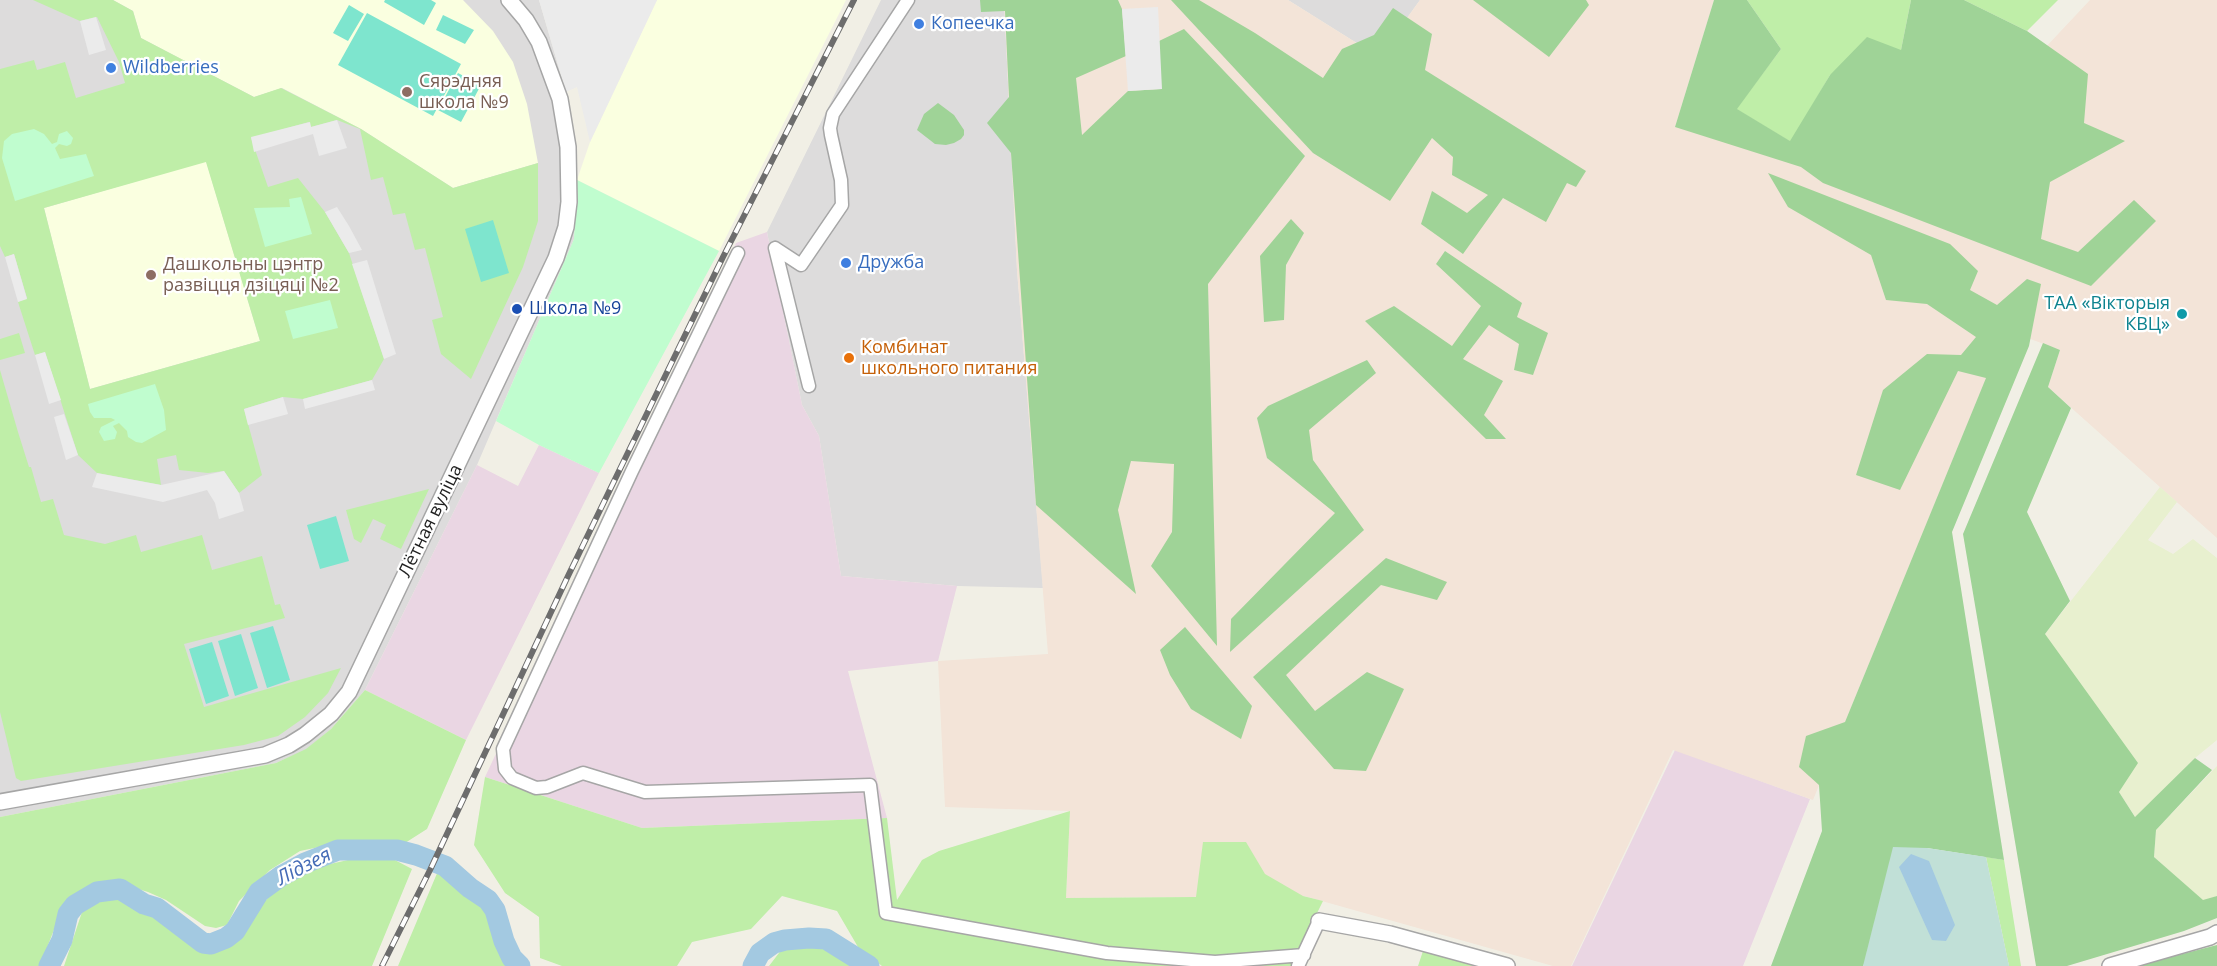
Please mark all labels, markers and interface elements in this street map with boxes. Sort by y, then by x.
place label: Копеечка [931,13,1014,35]
marker: Копеечка [912,17,926,31]
place label: Wildberries [123,57,219,79]
marker: Wildberries [104,61,118,75]
place label: Сярэдняя школа №9 [419,71,509,113]
marker: Сярэдняя школа №9 [400,85,414,99]
place label: Дружба [858,252,924,274]
place label: Дашкольны цэнтр развіцця дзіцяці №2 [163,254,339,296]
marker: Дружба [839,256,853,270]
marker: Дашкольны цэнтр развіцця дзіцяці №2 [144,268,158,282]
place label: ТАА «Вікторыя КВЦ» [2044,293,2170,336]
place label: Школа №9 [529,298,621,320]
marker: Школа №9 [510,302,524,316]
marker: ТАА «Вікторыя КВЦ» [2175,307,2189,321]
place label: Комбинат школьного питания [861,337,1037,380]
marker: Комбинат школьного питания [842,351,856,365]
street label: Лётная вуліца [394,461,468,581]
water label: Лідзея [272,843,336,891]

